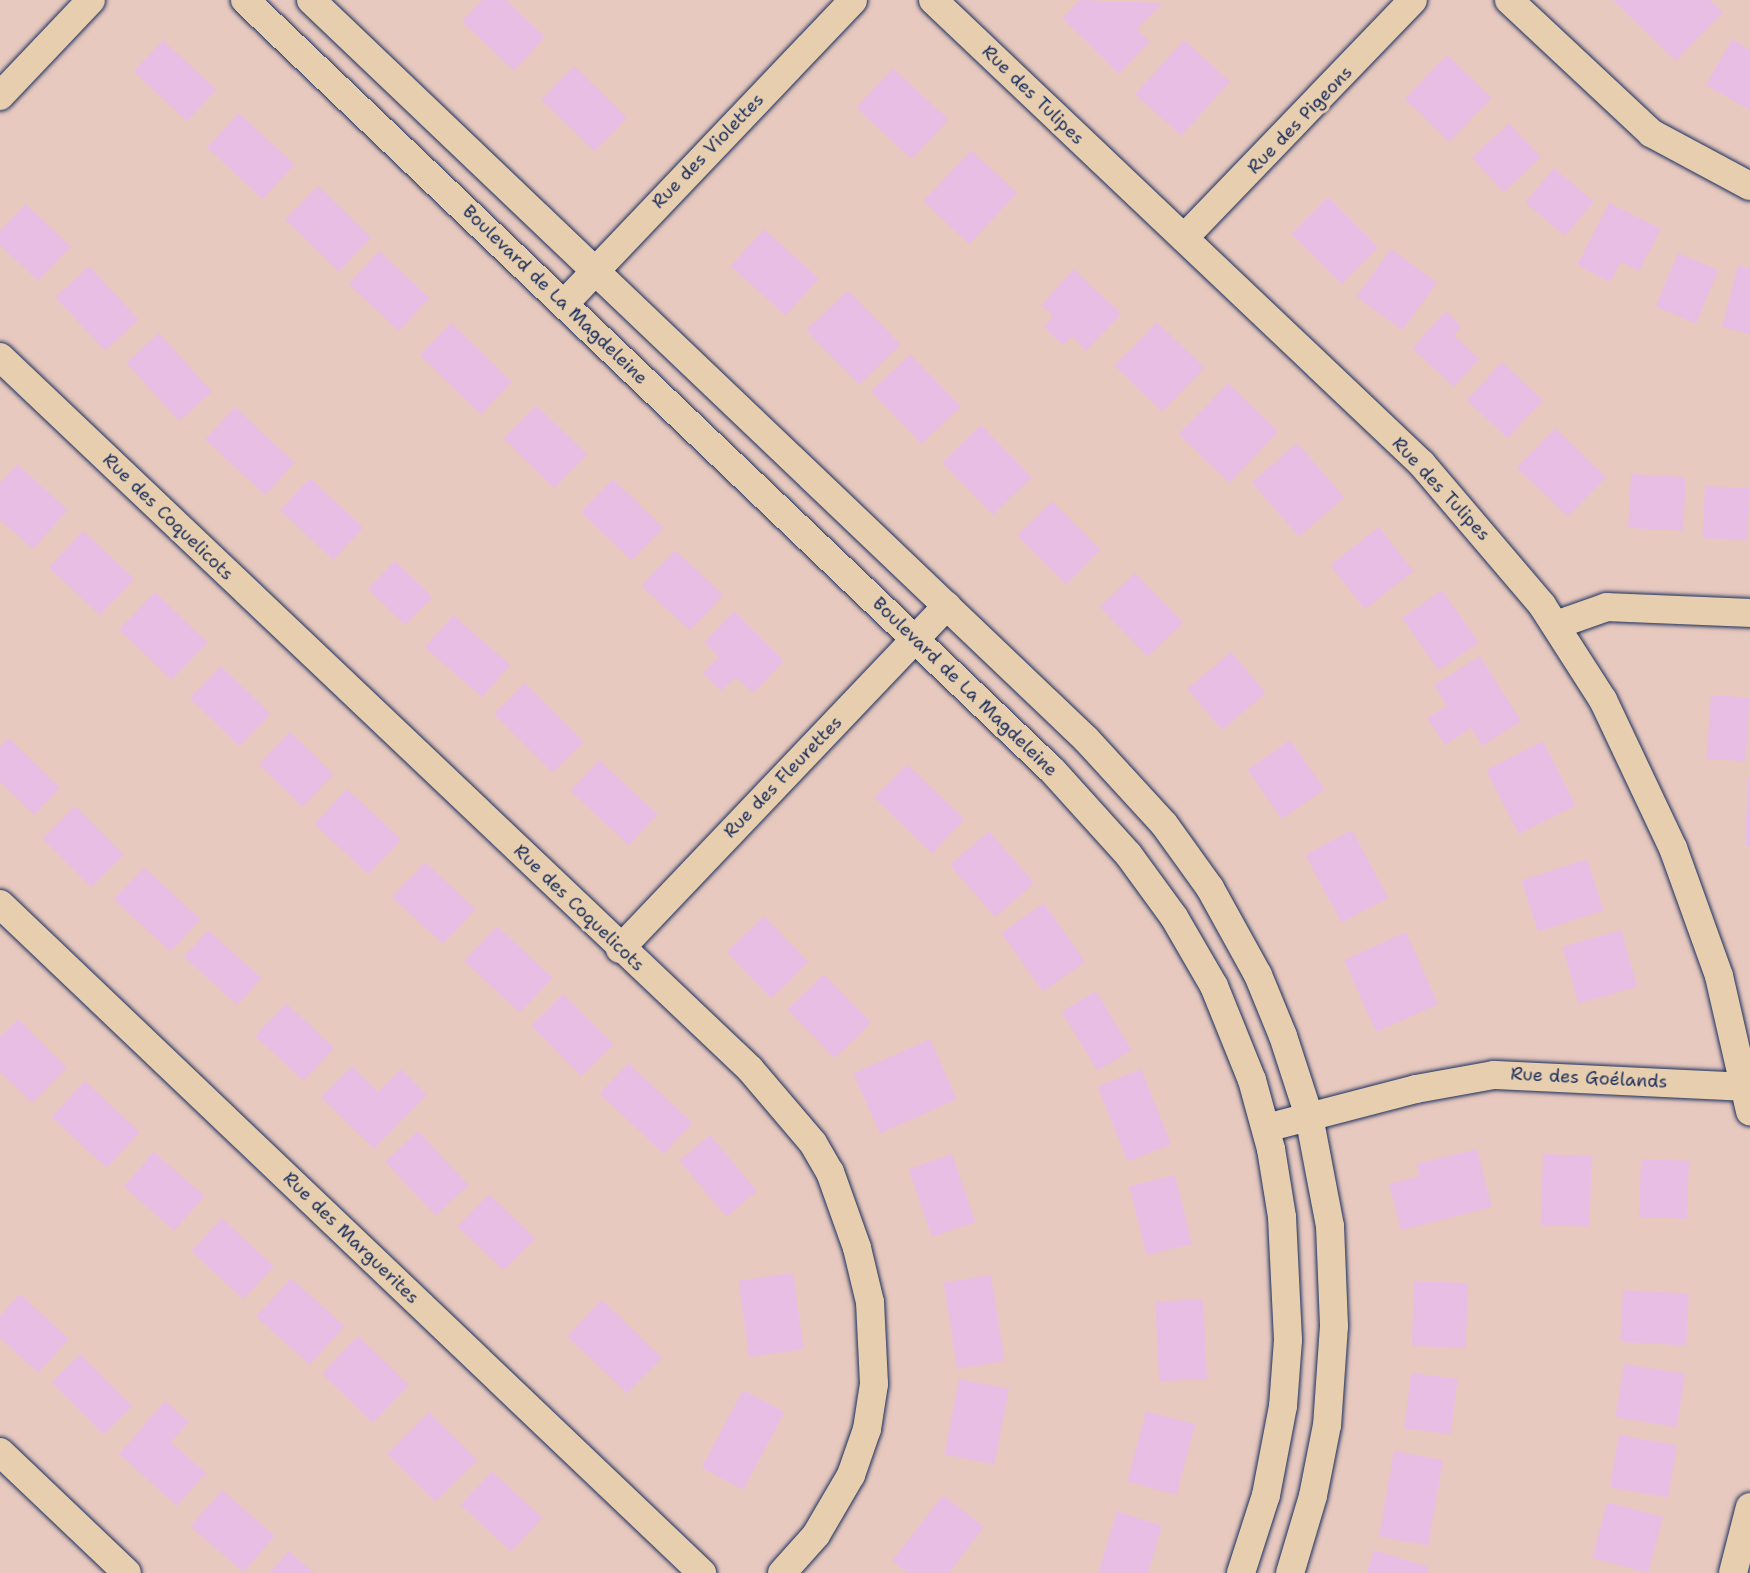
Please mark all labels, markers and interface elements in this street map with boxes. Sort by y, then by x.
street label: Rue des Tulipes [977,41,1089,149]
street label: Rue des Pigeons [1243,62,1357,178]
street label: Rue des Violettes [648,89,768,213]
street label: Boulevard de La Magdeleine [458,201,652,389]
street label: Rue des Tulipes [1387,433,1495,545]
street label: Rue des Coquelicots [98,449,238,585]
street label: Boulevard de La Magdeleine [868,593,1062,781]
street label: Rue des Fleurettes [719,711,847,843]
street label: Rue des Coquelicots [509,840,649,976]
street label: Rue des Goélands [1510,1063,1668,1093]
street label: Rue des Marguerites [279,1167,423,1309]

